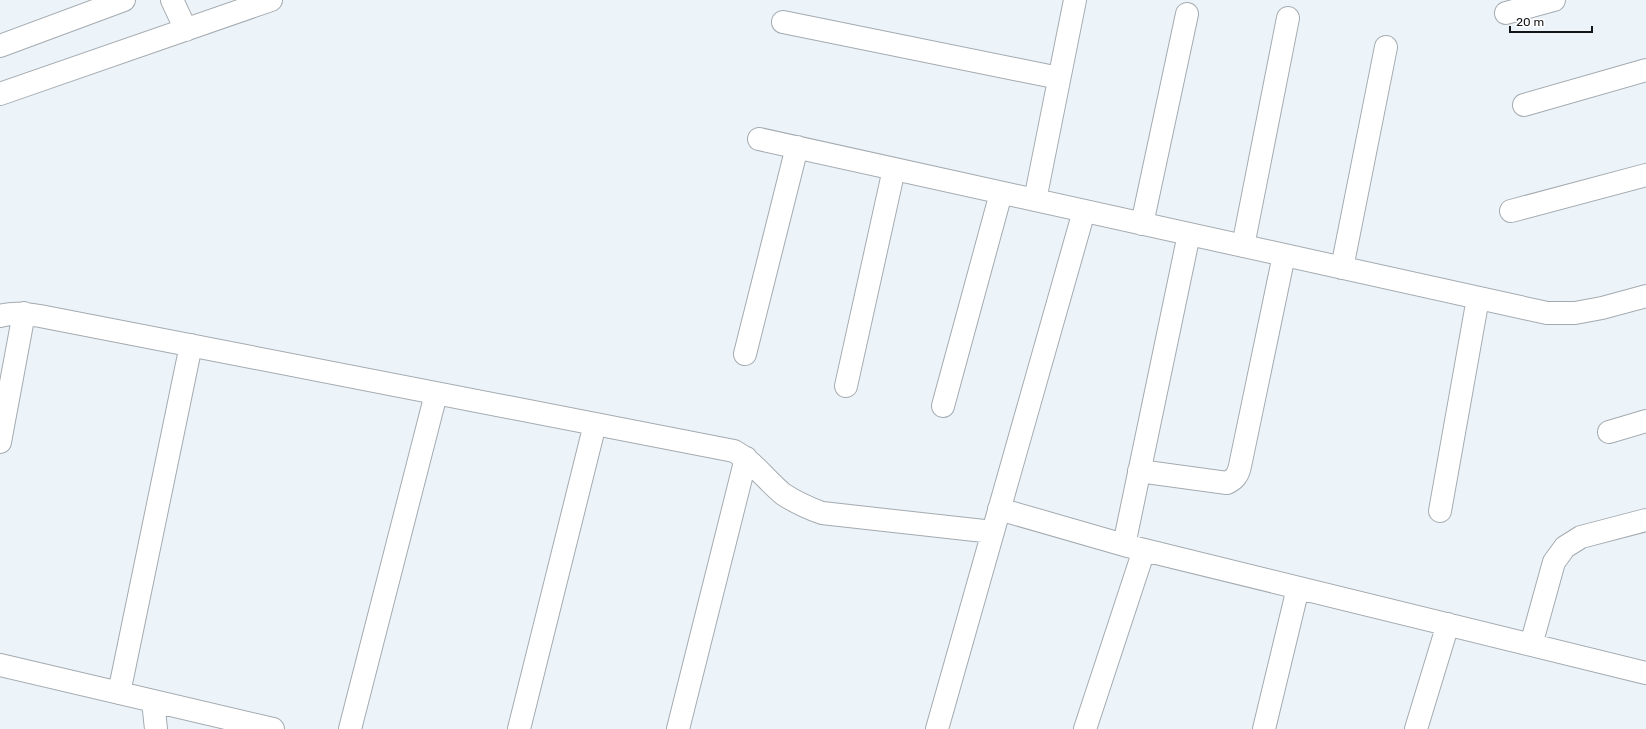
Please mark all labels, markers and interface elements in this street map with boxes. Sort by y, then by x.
scale bar [1510,8,1592,34]
text: 20 m [1516,15,1544,29]

